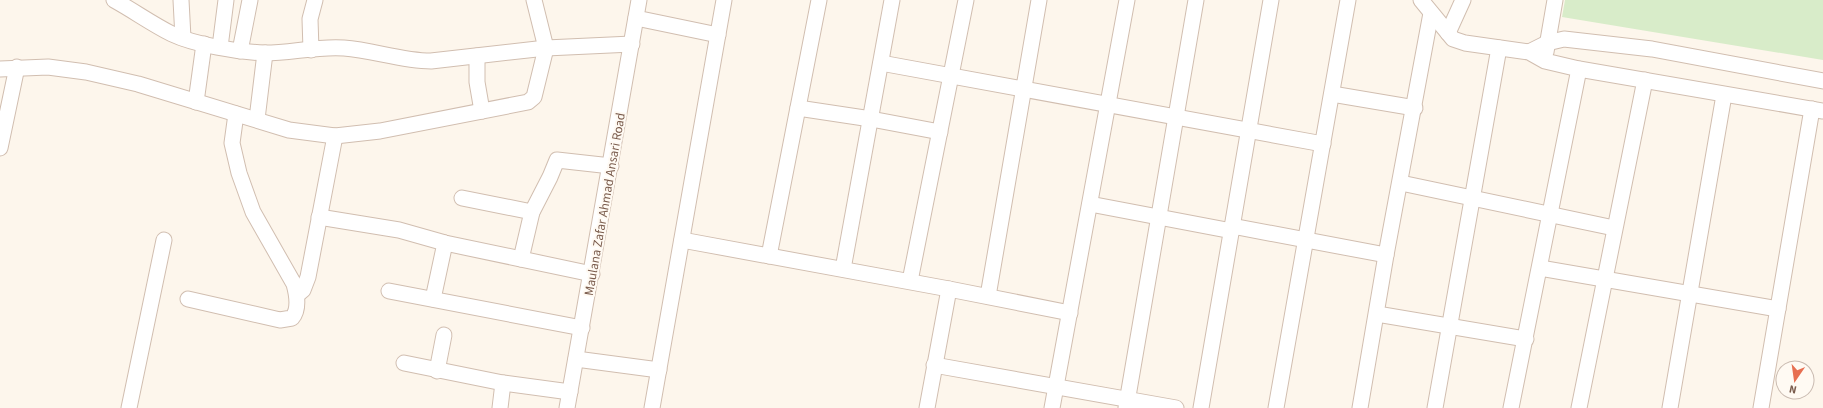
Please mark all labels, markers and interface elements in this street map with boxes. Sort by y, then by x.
street label: Maulana Zafar Ahmad Ansari Road [580,111,630,297]
north arrow [1775,360,1815,400]
text: N [1788,381,1798,397]

